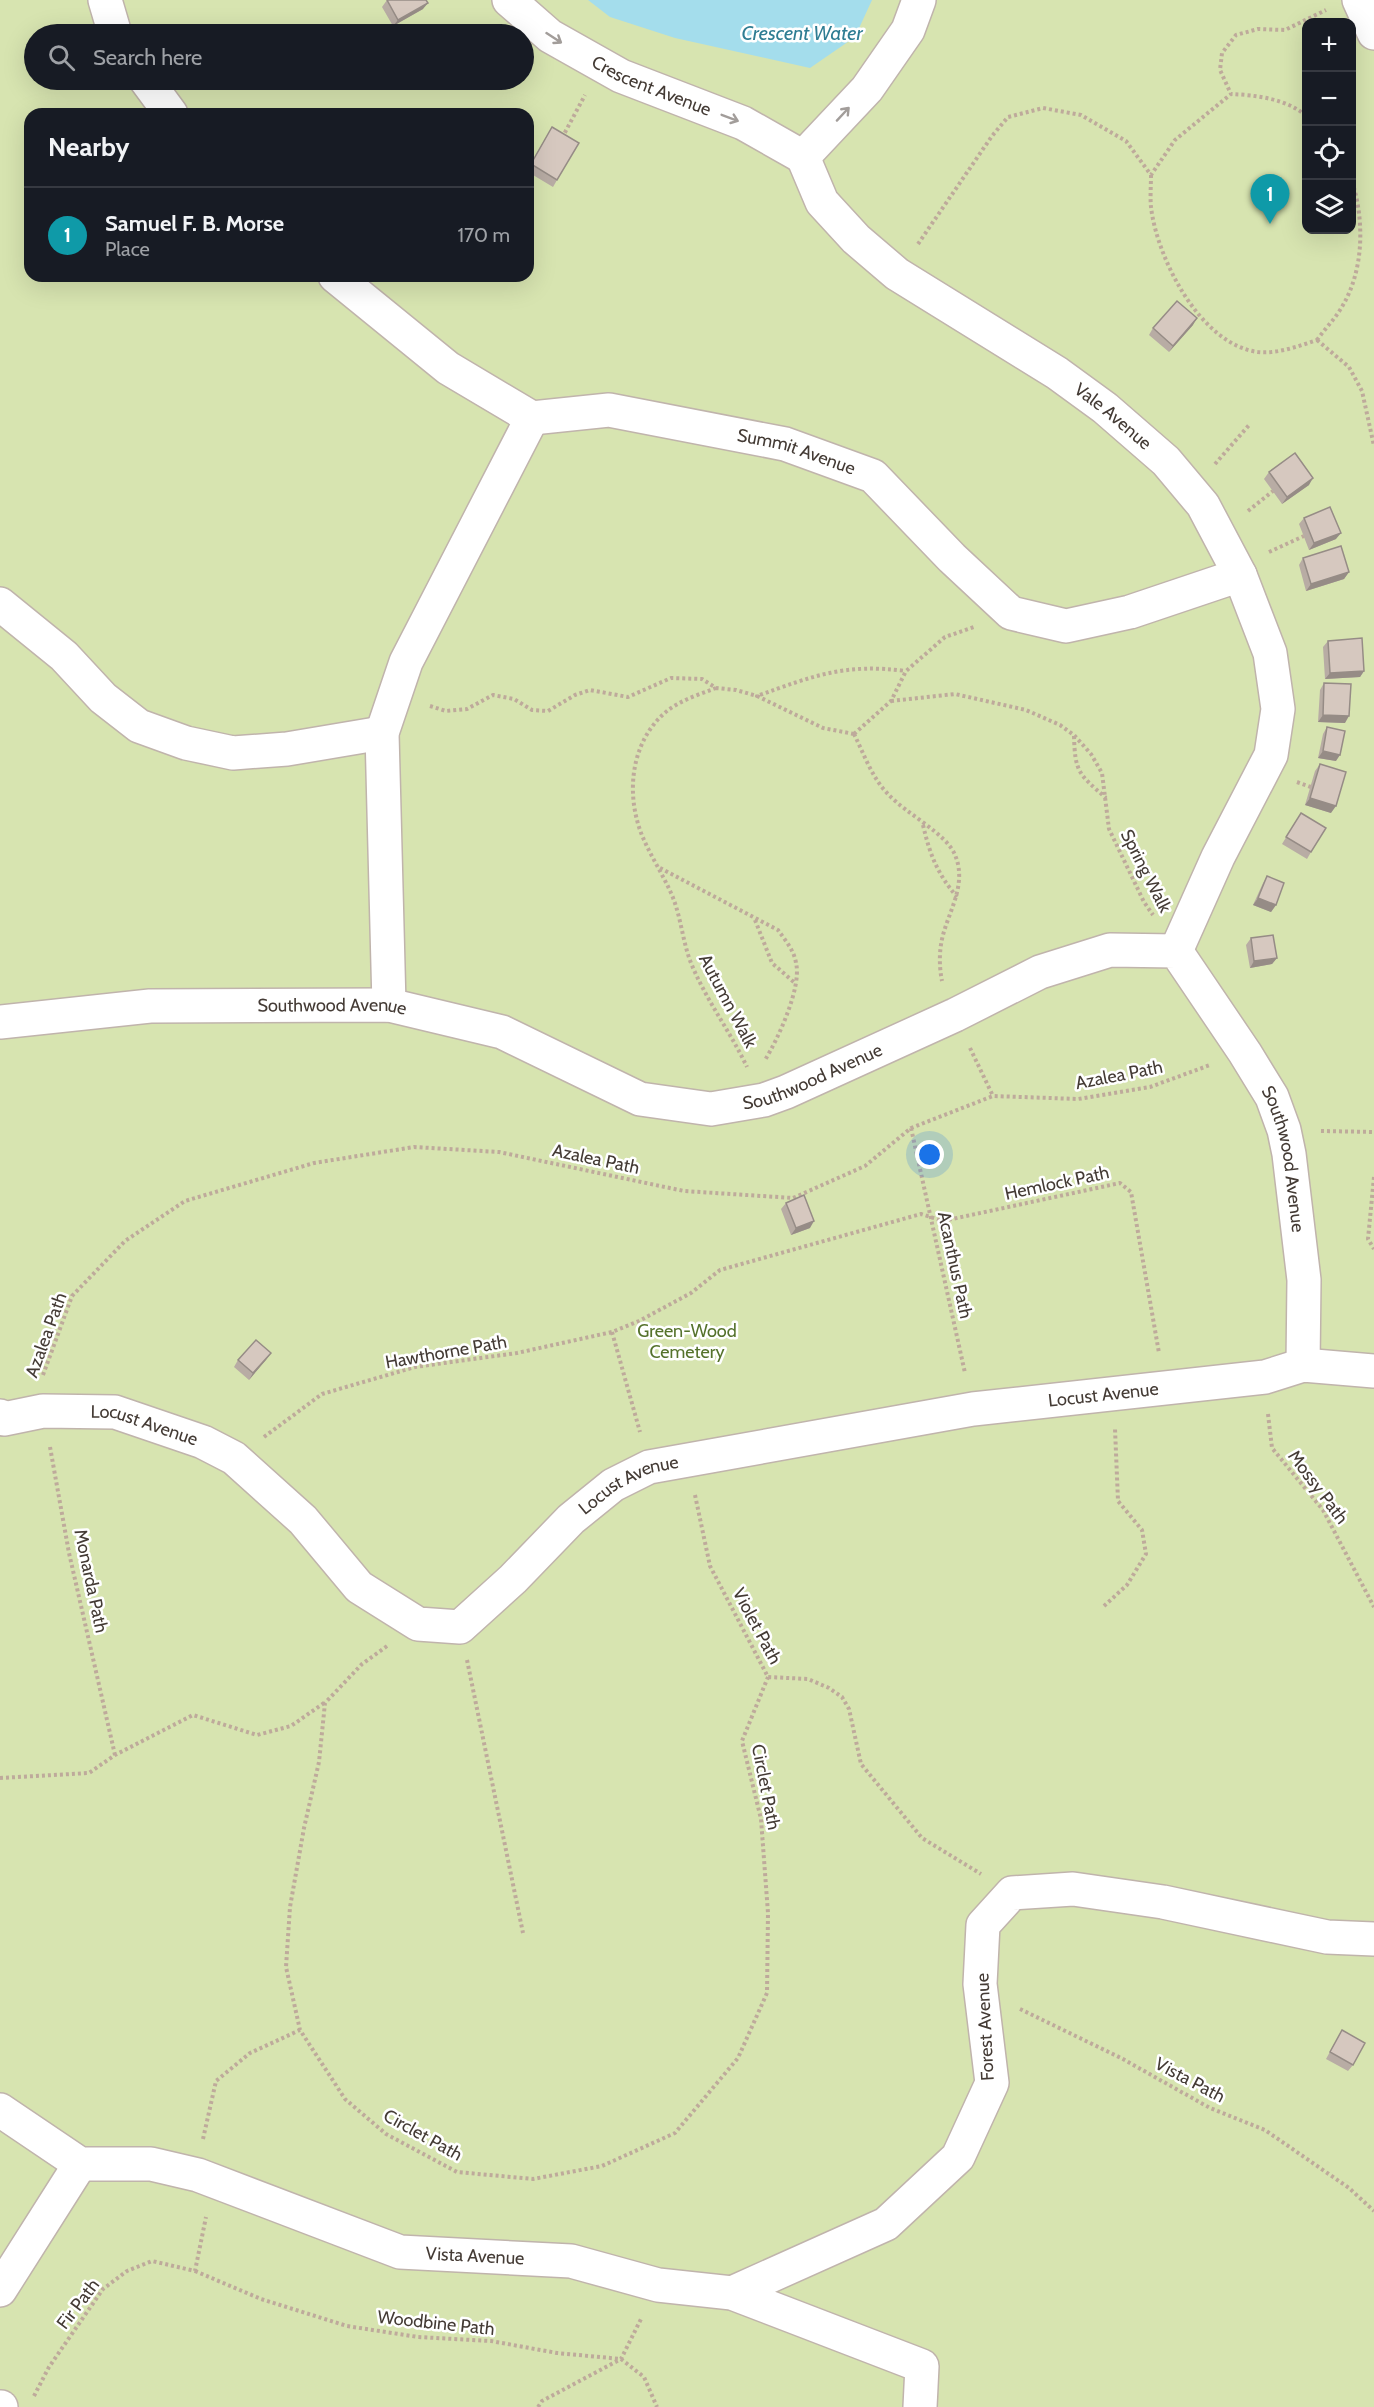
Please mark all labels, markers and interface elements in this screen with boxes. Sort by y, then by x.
map controls [1302,18,1356,234]
button: + [1302,18,1356,72]
water label: Crescent Water [741,21,863,45]
search box [24,24,534,90]
one-way arrow [545,31,562,44]
icon: search [45,41,78,74]
text: Search here [93,44,202,71]
street label: Crescent Avenue [588,51,714,121]
button: − [1302,72,1356,126]
one-way arrow [836,107,850,122]
one-way arrow [721,114,739,125]
button: locate [1302,126,1356,180]
text: Nearby [48,131,129,163]
pin: 1 [1250,174,1290,224]
button: layers [1302,180,1356,234]
text: Samuel F. B. Morse [105,210,284,237]
text: 1 [64,223,71,247]
text: 170 m [458,223,510,247]
text: Place [105,237,150,261]
street label: Vale Avenue [1070,378,1156,454]
street label: Summit Avenue [735,424,858,480]
street label: Spring Walk [1116,826,1177,917]
street label: Autumn Walk [694,950,762,1052]
street label: Southwood Avenue [257,994,409,1020]
street label: Southwood Avenue [741,1039,886,1114]
street label: Azalea Path [1073,1056,1165,1094]
street label: Southwood Avenue [1257,1082,1309,1233]
street label: Azalea Path [550,1139,642,1179]
your location [915,1140,944,1169]
street label: Hemlock Path [1003,1161,1111,1205]
street label: Acanthus Path [933,1210,977,1320]
street label: Azalea Path [21,1290,71,1380]
park label: Green-Wood Cemetery [637,1320,737,1363]
street label: Hawthorne Path [383,1330,509,1374]
street label: Locust Avenue [1047,1378,1160,1412]
street label: Locust Avenue [90,1401,201,1450]
street label: Mossy Path [1283,1446,1353,1528]
street label: Locust Avenue [574,1451,680,1519]
street label: Monarda Path [69,1527,113,1635]
street label: Violet Path [728,1584,786,1668]
street label: Circlet Path [747,1742,785,1832]
street label: Forest Avenue [971,1973,999,2081]
street label: Vista Path [1151,2052,1229,2108]
street label: Circlet Path [380,2104,466,2166]
street label: Vista Avenue [425,2242,525,2270]
street label: Fir Path [52,2275,104,2333]
street label: Woodbine Path [376,2306,496,2340]

